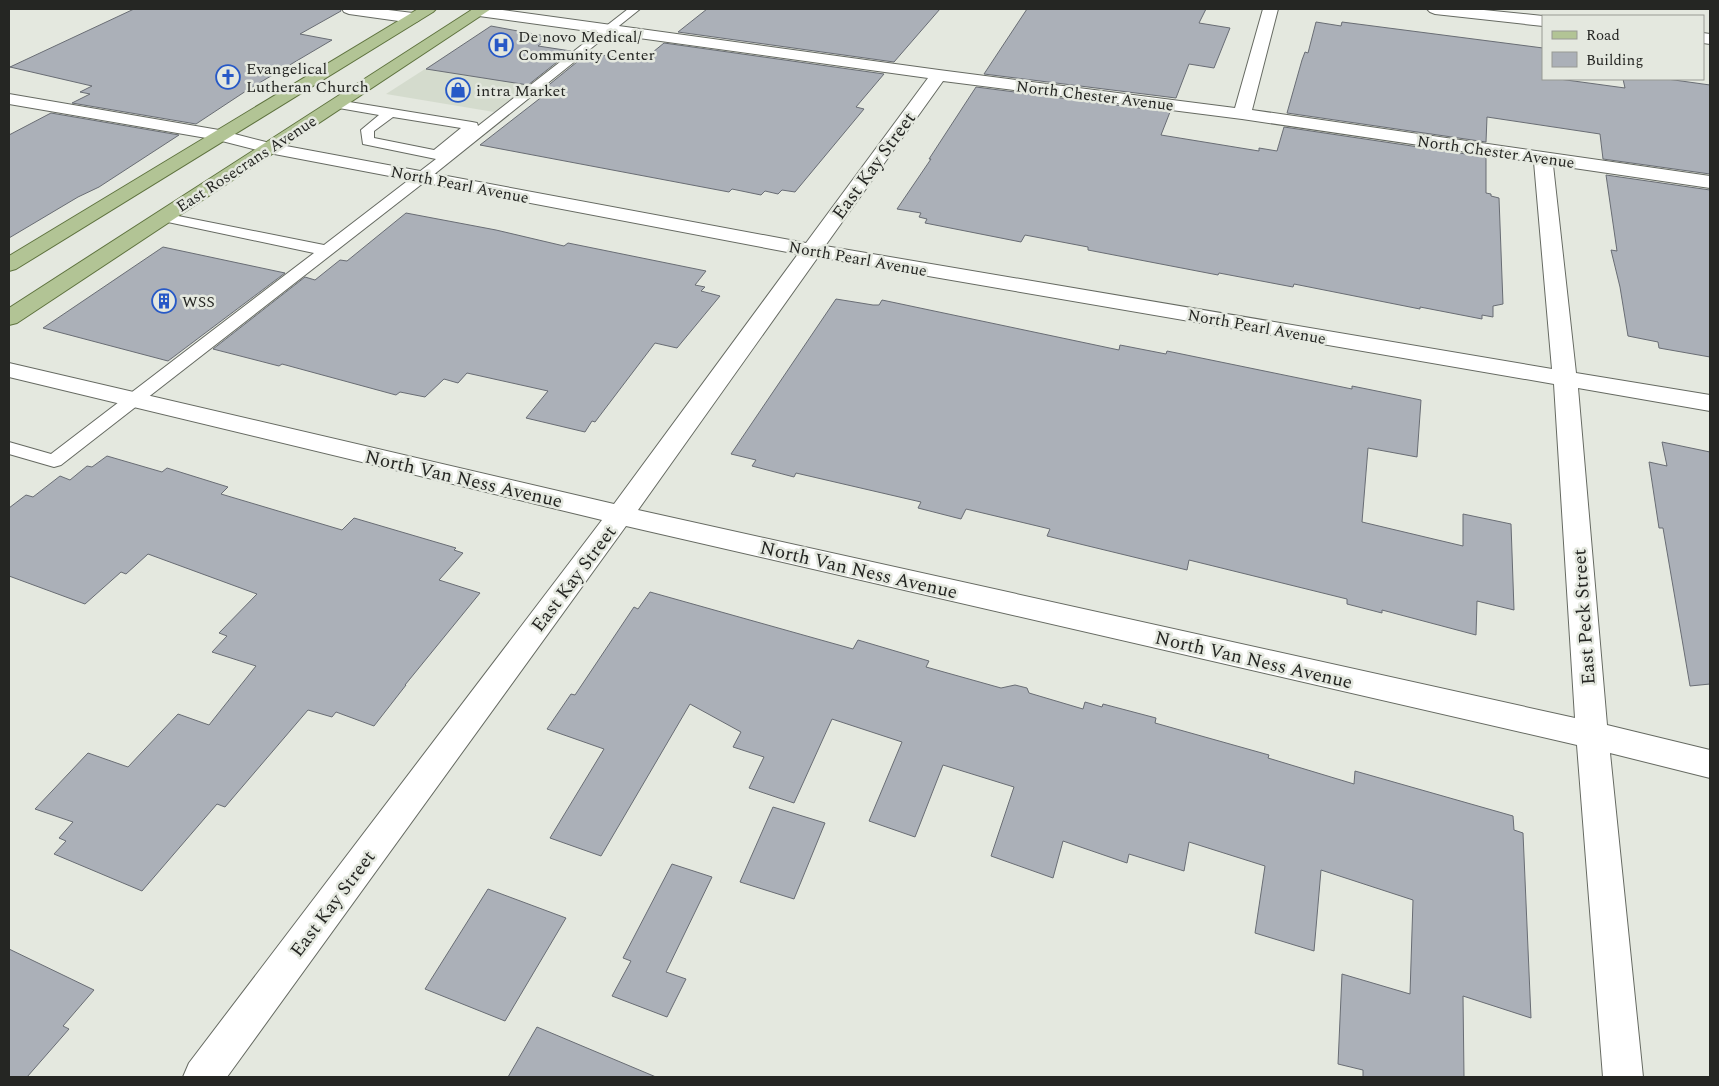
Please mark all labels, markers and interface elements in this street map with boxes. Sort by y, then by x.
legend [1542,15,1704,80]
text: Road [1586,24,1620,47]
place label: De novo Medical/ Community Center [518,25,655,67]
hospital icon: De novo Medical/ Community Center [488,32,514,58]
text: Building [1586,49,1643,72]
place label: Evangelical Lutheran Church [246,57,369,99]
church icon: Evangelical Lutheran Church [215,64,241,90]
street label: North Chester Avenue [1015,74,1175,118]
shop icon: intra Market [445,77,471,103]
place label: intra Market [476,79,566,103]
street label: East Kay Street [825,106,924,226]
street label: East Rosecrans Avenue [171,109,322,218]
street label: North Chester Avenue [1416,129,1576,175]
street label: North Pearl Avenue [389,160,531,210]
street label: North Pearl Avenue [787,235,929,283]
building icon: WSS [151,288,177,314]
place label: WSS [182,290,215,314]
street label: North Pearl Avenue [1186,303,1328,351]
street label: North Van Ness Avenue [362,443,565,516]
street label: East Kay Street [524,519,624,638]
street label: North Van Ness Avenue [757,534,960,607]
street label: East Peck Street [1565,548,1604,686]
street label: North Van Ness Avenue [1152,624,1355,697]
street label: East Kay Street [283,844,383,963]

